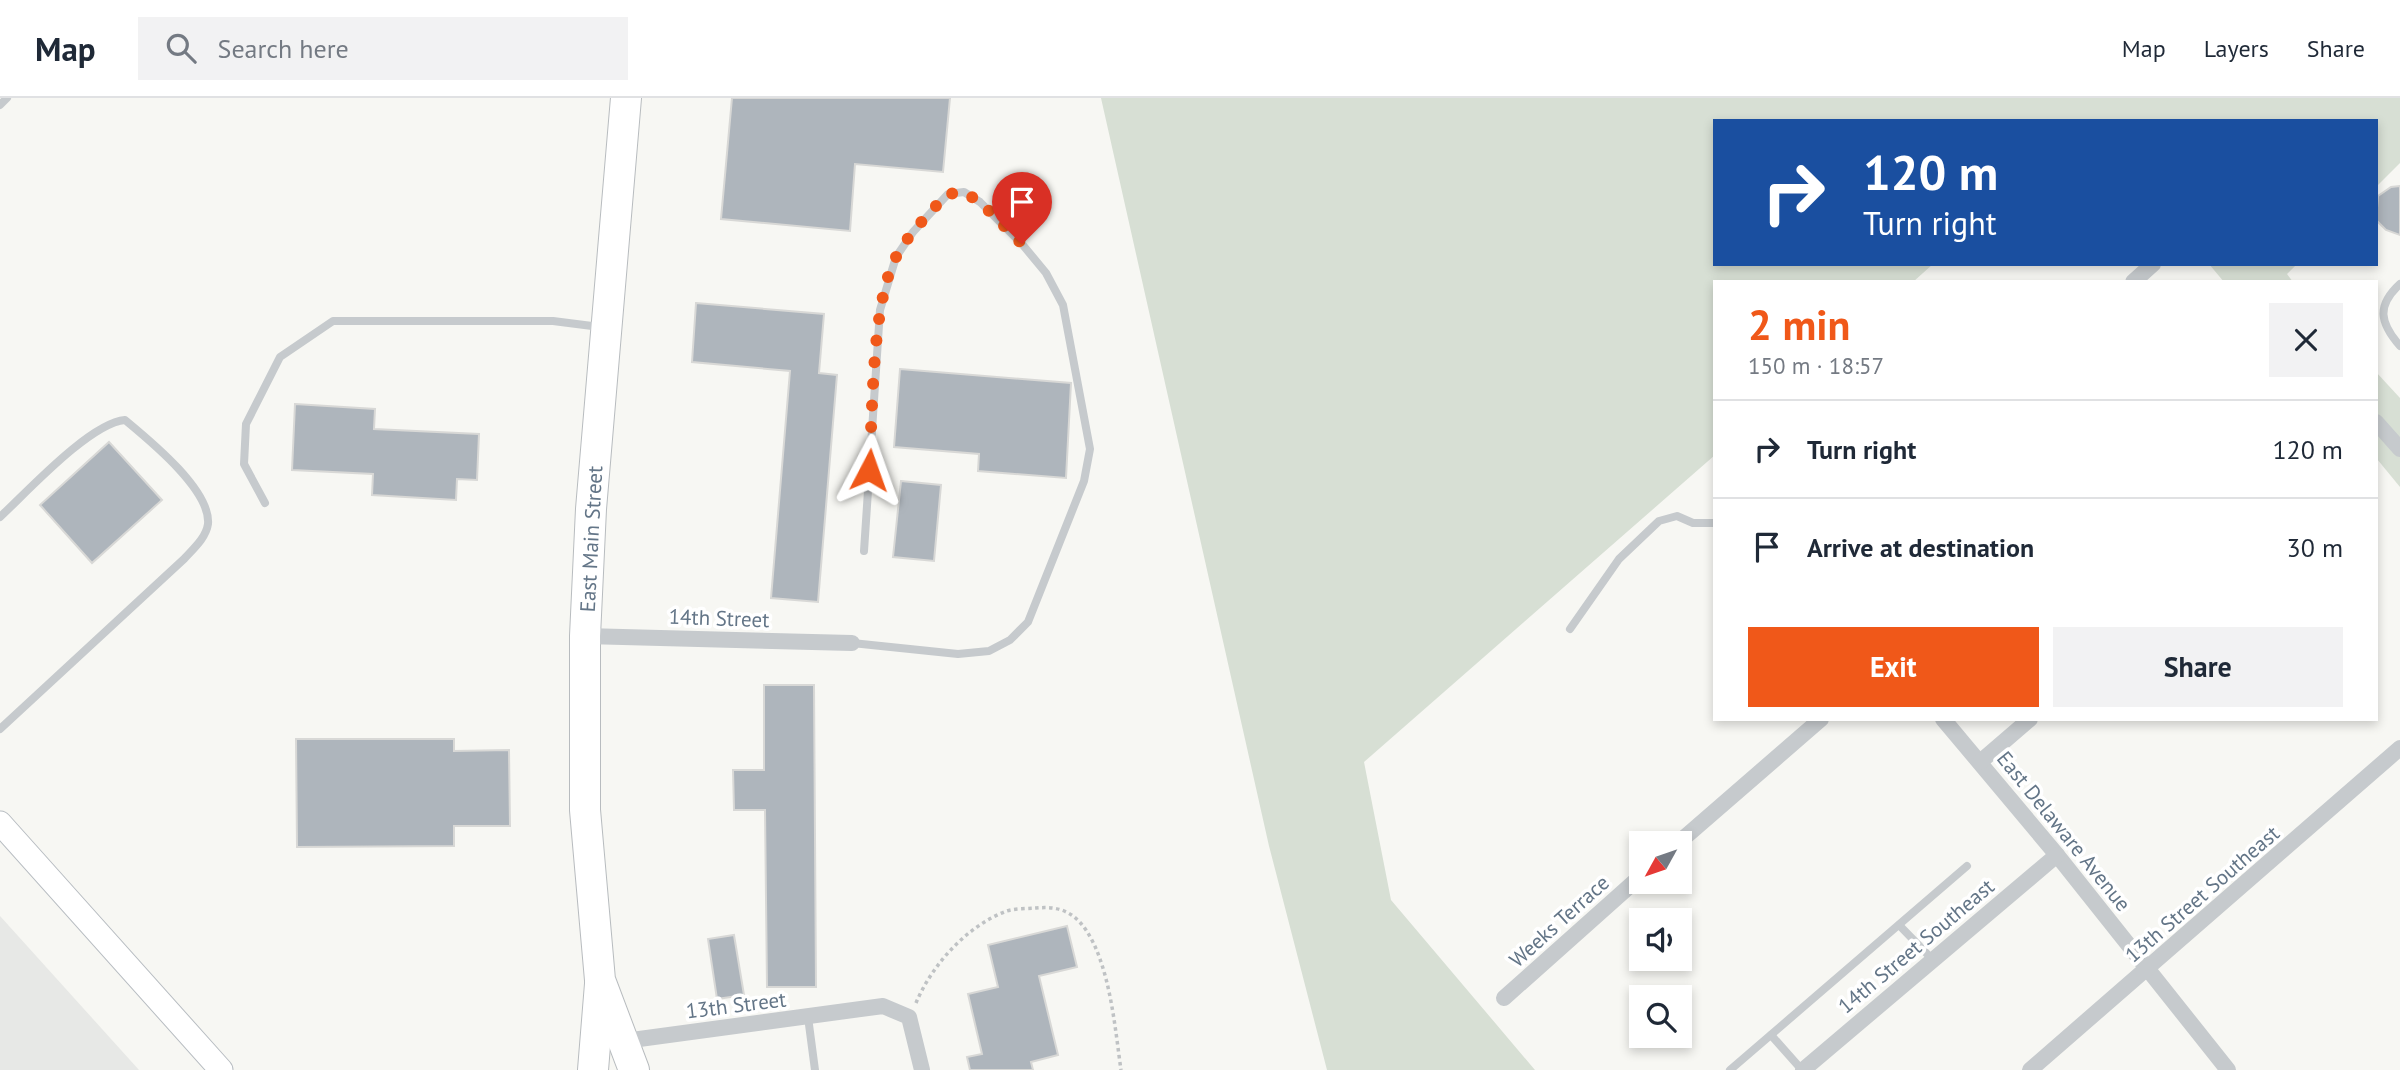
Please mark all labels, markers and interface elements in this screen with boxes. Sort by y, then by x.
search box [138,17,628,80]
text: Map [35,27,96,70]
icon: search [162,29,200,67]
text: Search here [218,32,349,65]
text: Map [2122,33,2166,64]
text: Layers [2204,33,2269,64]
text: Share [2307,33,2365,64]
text: 120 m [1863,140,1998,204]
icon: right [1748,147,1839,238]
pin [992,172,1052,244]
icon: arrive [1003,183,1041,221]
text: Turn right [1863,202,1997,244]
text: 2 min [1748,297,1850,352]
button: close [2269,303,2343,377]
text: 150 m · 18:57 [1748,351,1884,380]
icon: right [1748,430,1786,468]
position arrow [832,433,906,507]
text: Turn right [1807,433,1916,466]
text: 120 m [2272,433,2343,466]
street label: East Main Street [574,465,608,613]
icon: arrive [1748,528,1786,566]
text: Arrive at destination [1807,531,2034,564]
text: 30 m [2287,531,2343,564]
street label: 14th Street [668,603,770,633]
button: Exit [1748,627,2039,707]
button: Share [2053,627,2343,707]
street label: East Delaware Avenue [1991,745,2137,917]
street label: 13th Street Southeast [2119,820,2285,968]
north arrow [1629,831,1692,894]
map controls [1629,831,1692,1048]
street label: Weeks Terrace [1503,869,1615,973]
street label: 14th Street Southeast [1832,873,2000,1019]
button: sound [1629,908,1692,971]
street label: 13th Street [684,985,788,1025]
button: search [1629,985,1692,1048]

